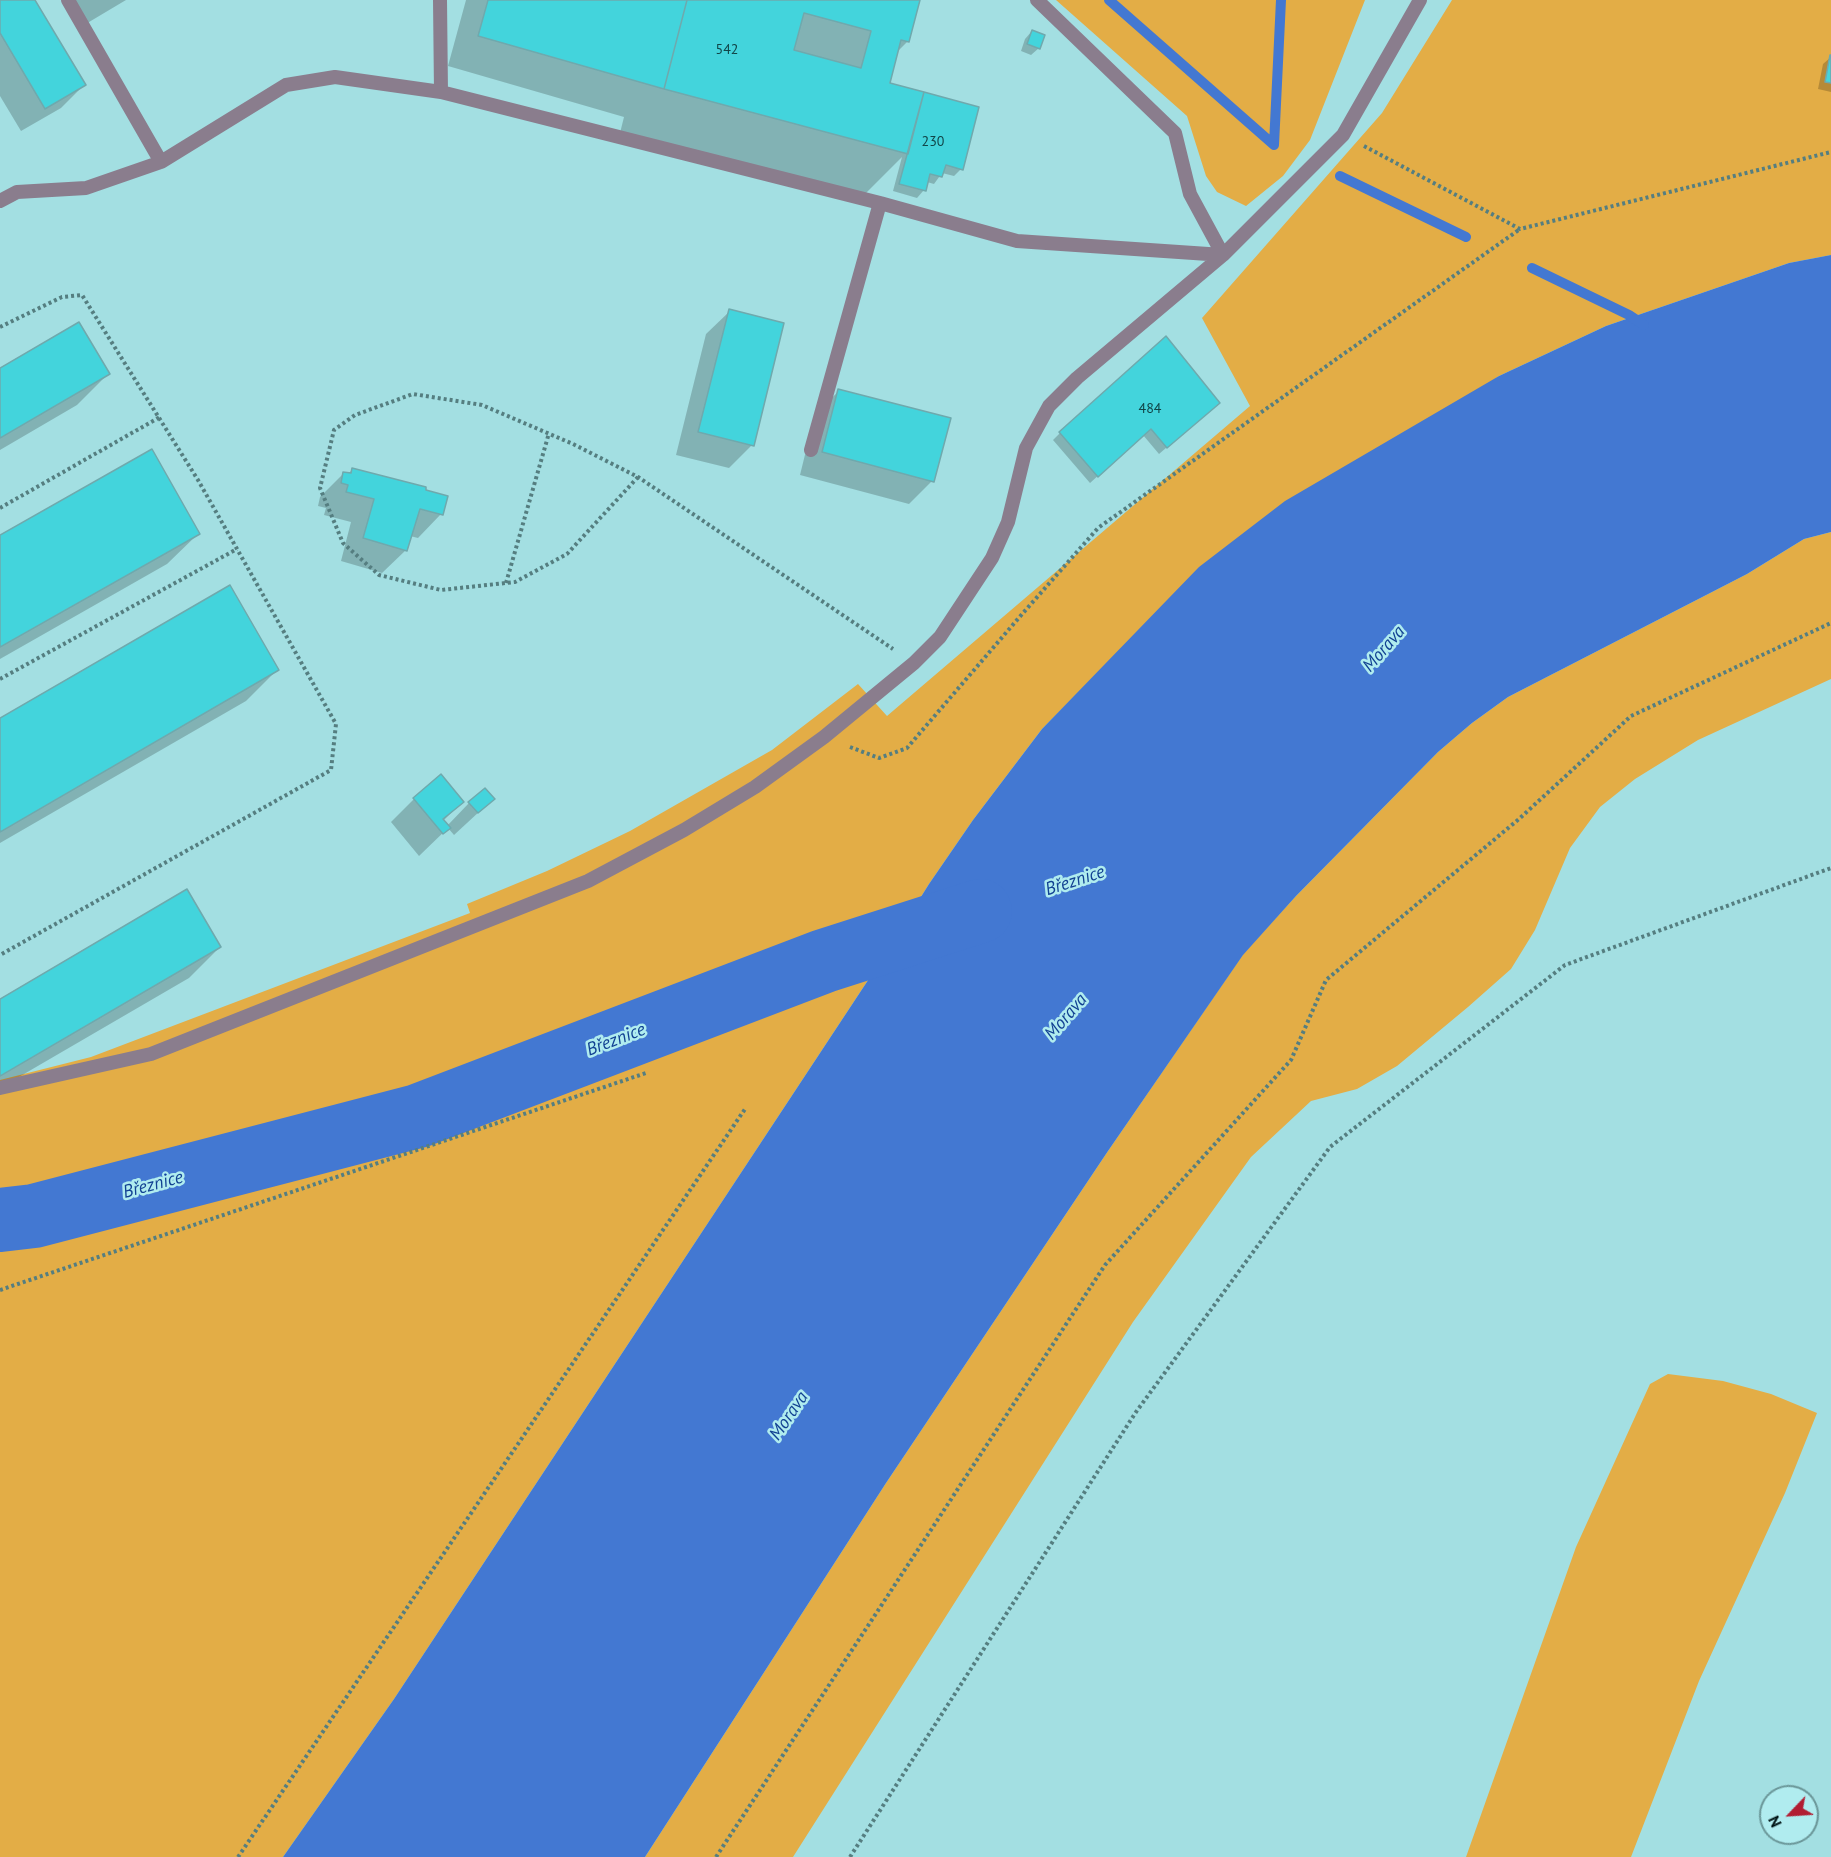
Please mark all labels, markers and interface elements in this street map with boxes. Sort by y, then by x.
house number: 542 [716,42,738,58]
house number: 230 [922,134,944,150]
house number: 484 [1139,401,1161,417]
water label: Morava [1358,622,1410,676]
water label: Březnice [1043,861,1107,901]
water label: Morava [1040,990,1092,1044]
water label: Březnice [584,1019,648,1061]
water label: Březnice [121,1167,185,1203]
water label: Morava [765,1388,813,1444]
north arrow [1759,1785,1819,1845]
text: N [1763,1813,1786,1831]

